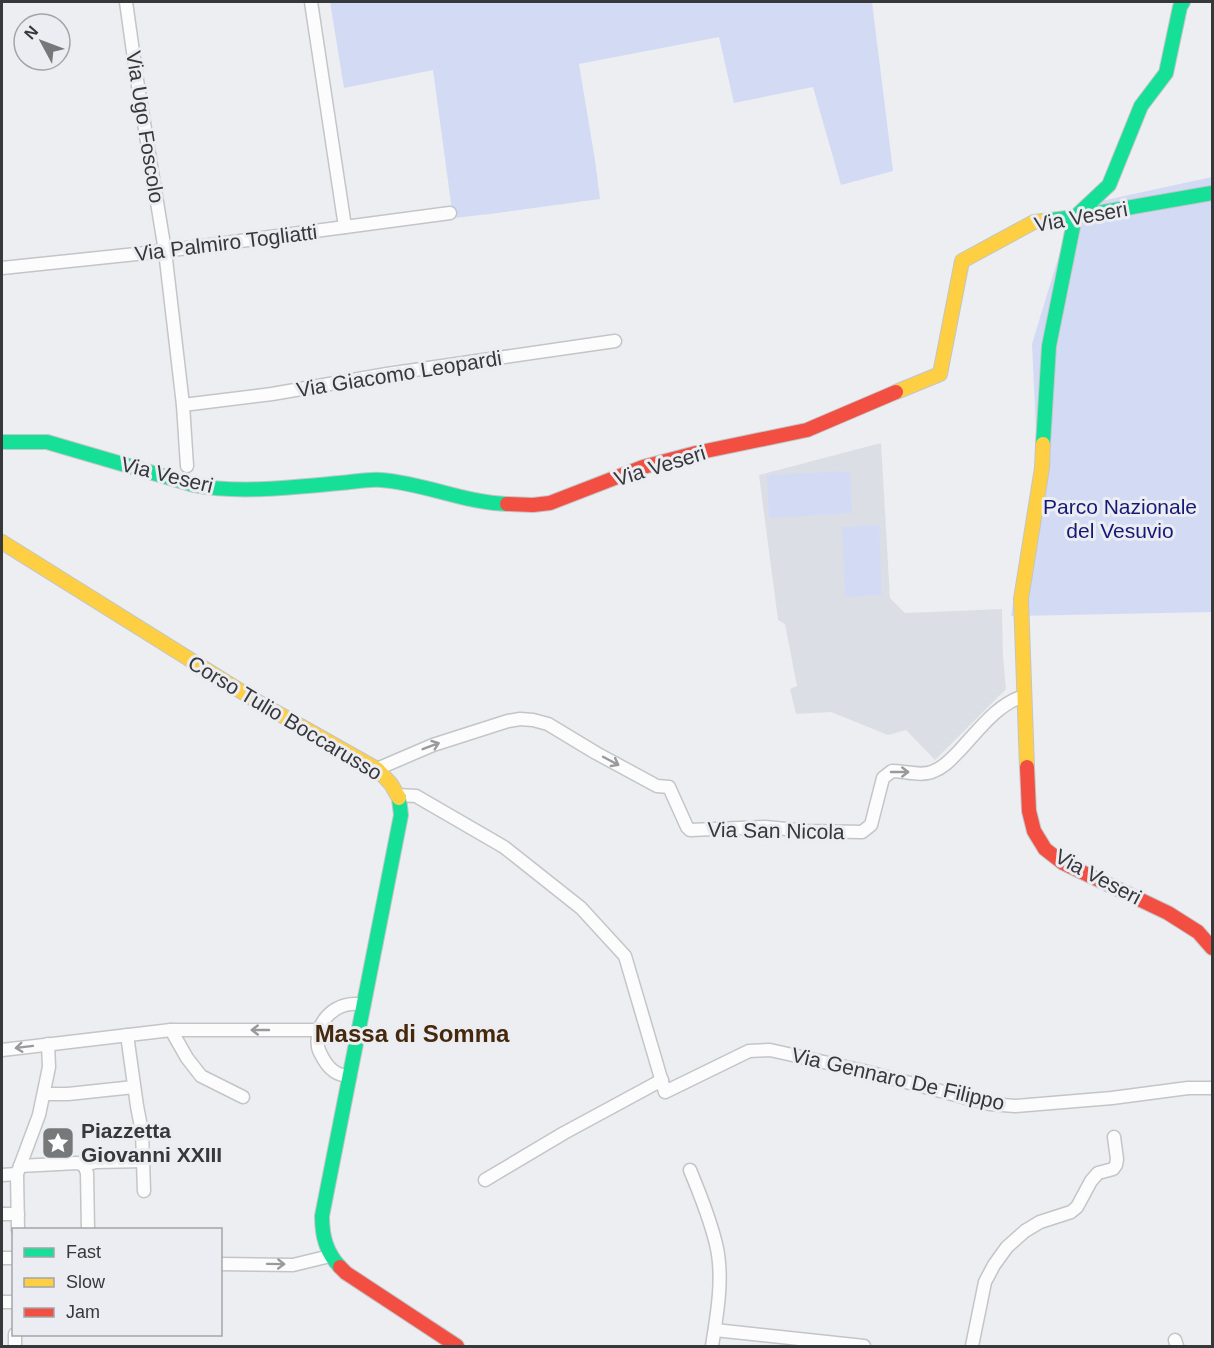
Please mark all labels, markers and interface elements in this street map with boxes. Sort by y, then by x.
north arrow [12,12,72,72]
text: N [21,23,41,42]
street label: Via Ugo Foscolo [122,49,169,205]
street label: Via Veseri [1033,197,1129,236]
street label: Via Palmiro Togliatti [133,220,318,265]
street label: Via Giacomo Leopardi [295,346,503,401]
street label: Via Veseri [611,441,708,490]
street label: Via Veseri [119,452,216,497]
park label: Parco Nazionale del Vesuvio [1043,495,1197,542]
street label: Corso Tulio Boccarusso [184,651,386,785]
one-way arrow [421,740,440,751]
one-way arrow [602,755,619,767]
one-way arrow [890,766,910,778]
street label: Via San Nicola [707,818,845,843]
street label: Via Veseri [1051,844,1145,909]
district label: Massa di Somma [315,1020,510,1047]
one-way arrow [251,1024,271,1036]
one-way arrow [15,1042,35,1053]
street label: Via Gennaro De Filippo [789,1043,1007,1114]
place label: Piazzetta Giovanni XXIII [81,1119,222,1166]
place icon: Piazzetta Giovanni XXIII [40,1125,76,1161]
legend [12,1228,222,1336]
text: Fast [66,1242,101,1262]
one-way arrow [265,1259,285,1270]
text: Slow [66,1272,106,1292]
text: Jam [66,1302,100,1322]

